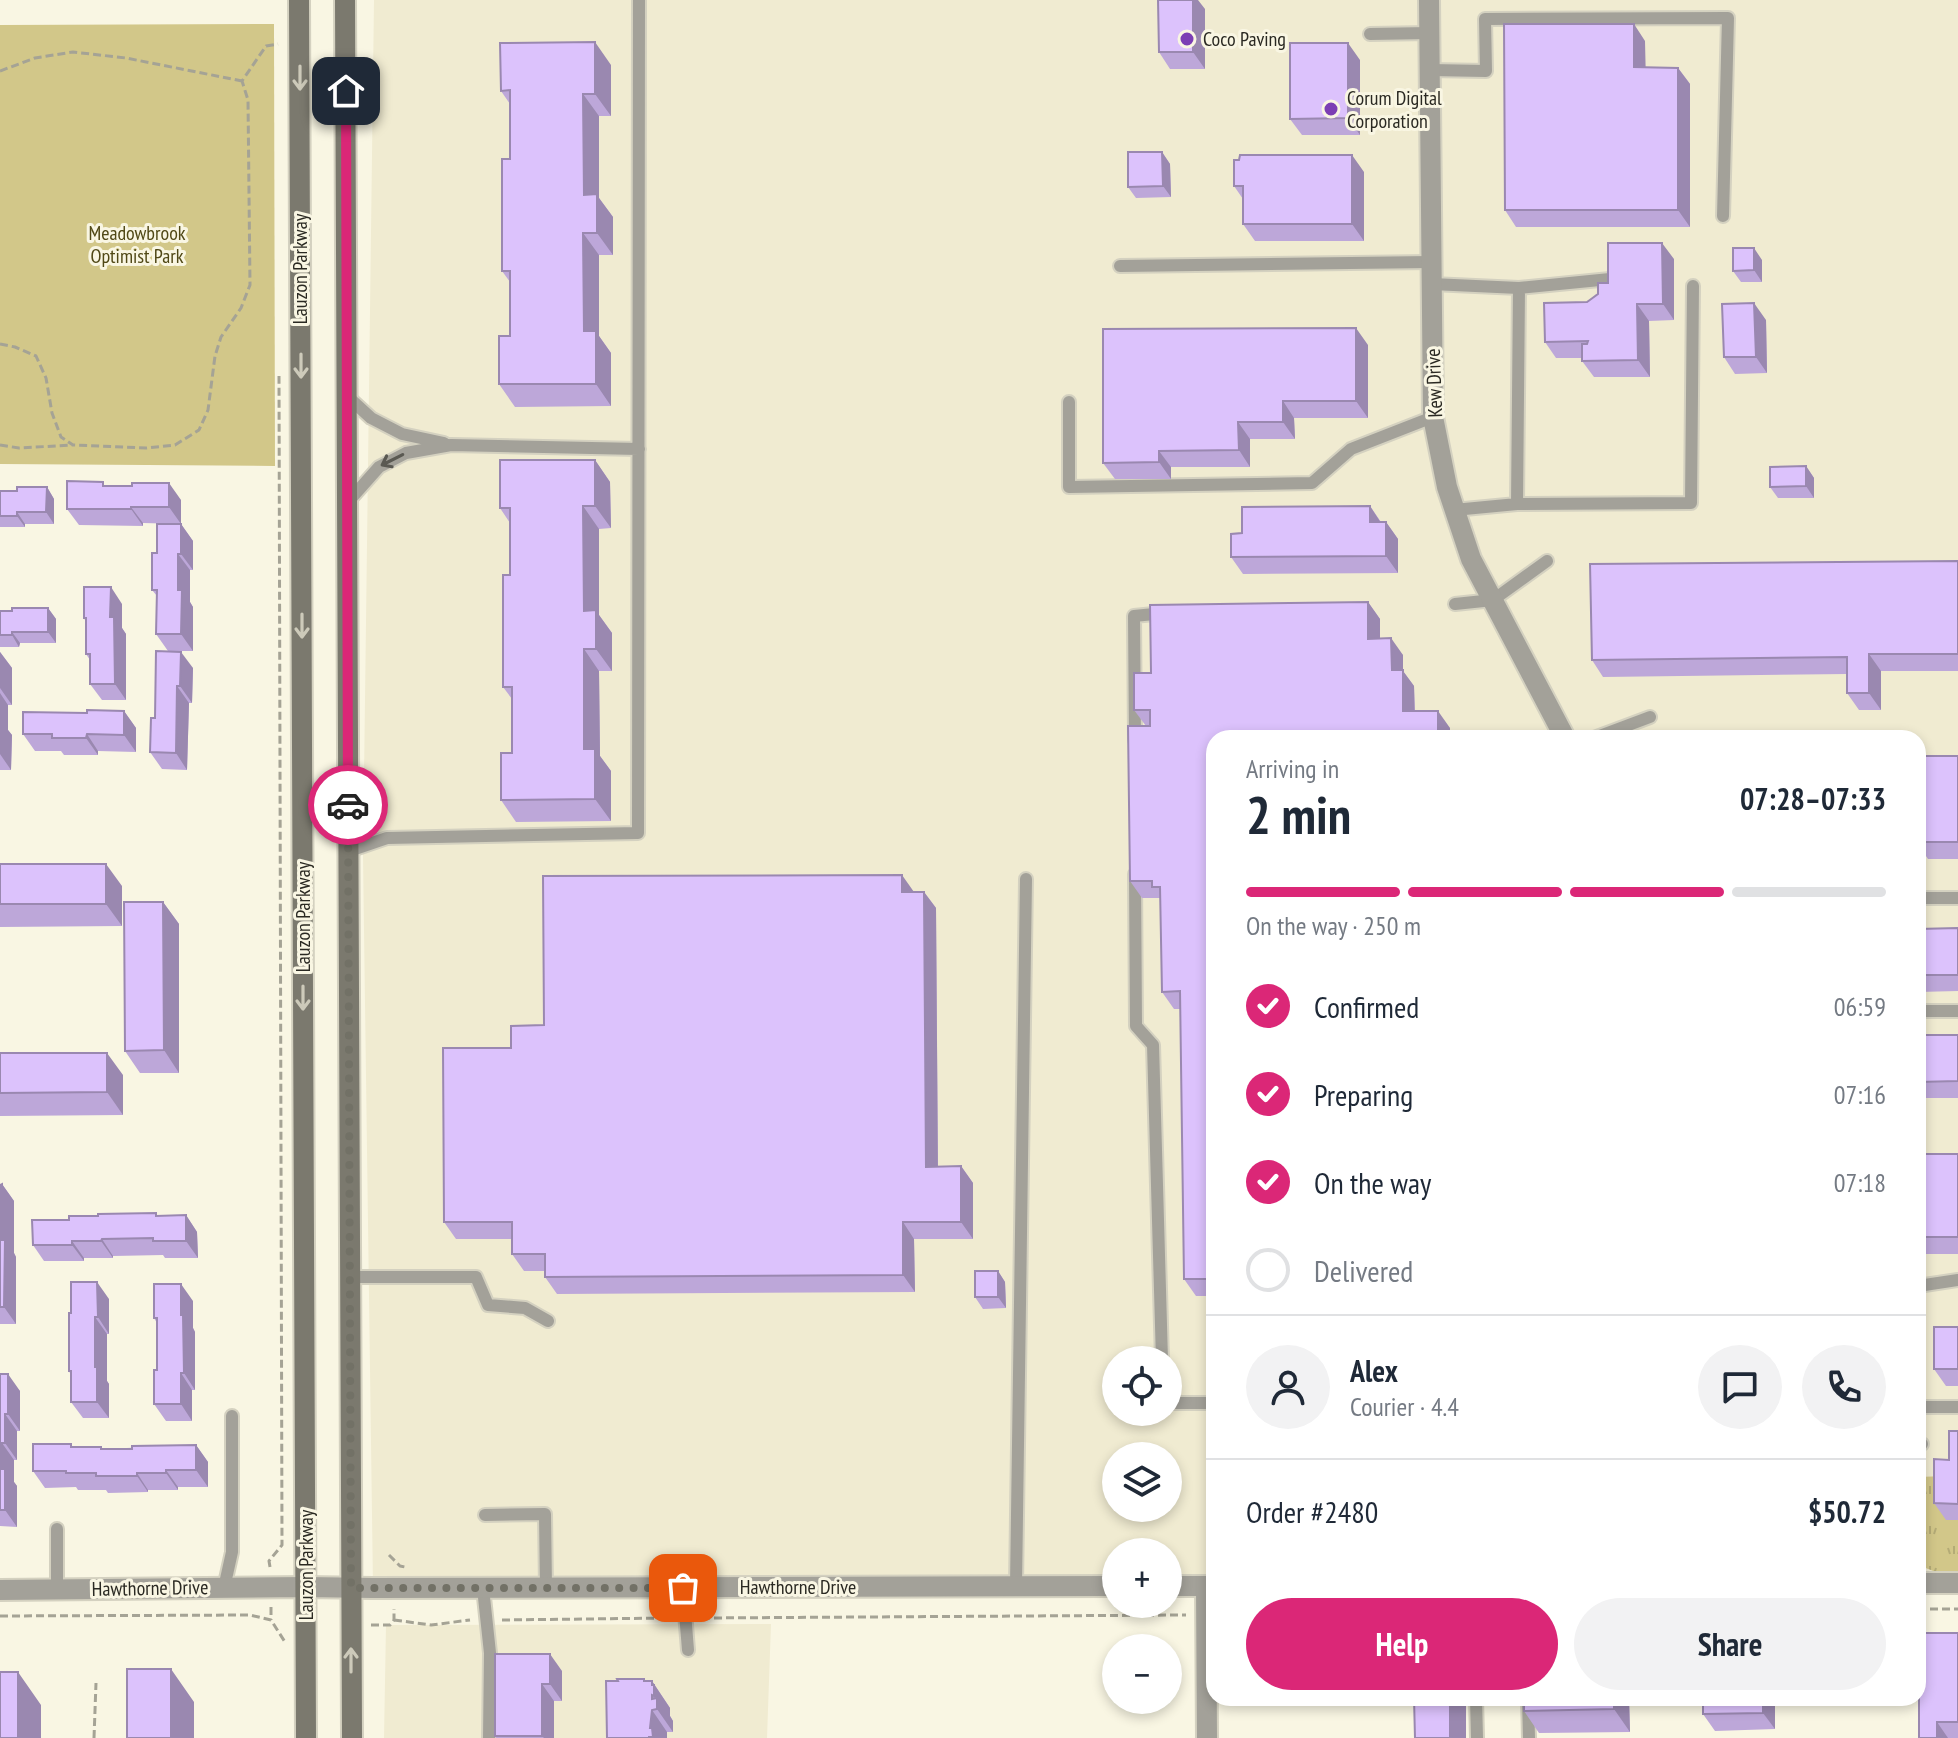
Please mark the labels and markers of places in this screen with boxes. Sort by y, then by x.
place label: Coco Paving [1203,26,1286,52]
marker: Coco Paving [1178,30,1196,48]
pin [312,57,380,125]
place label: Corum Digital Corporation [1347,85,1442,134]
marker: Corum Digital Corporation [1322,100,1340,118]
pin [649,1554,717,1622]

